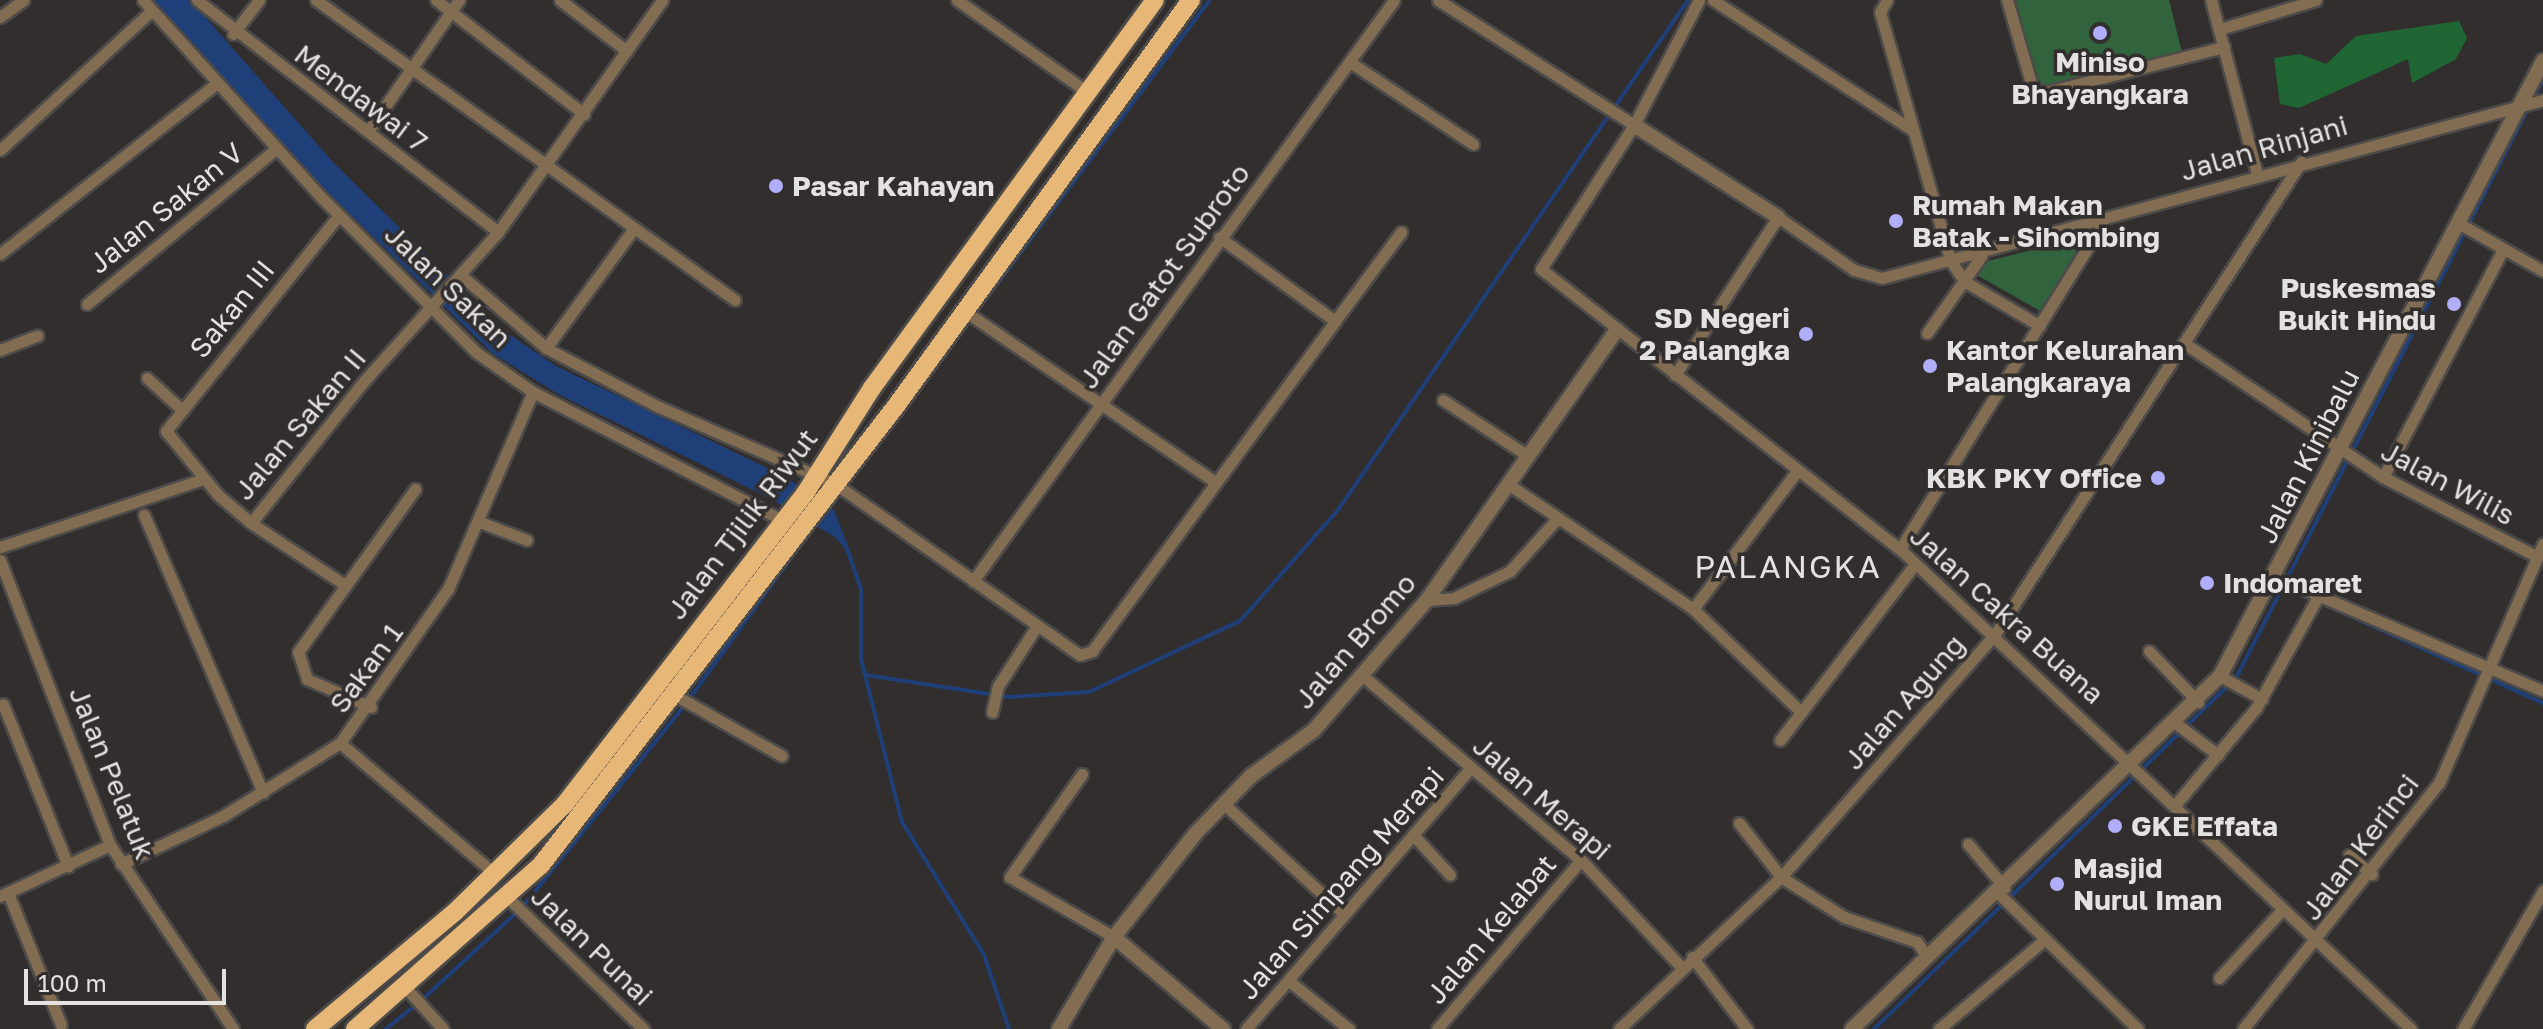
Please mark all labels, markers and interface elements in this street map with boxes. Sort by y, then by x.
marker: Miniso Bhayangkara [2091,24,2109,42]
street label: Mendawai 7 [288,37,434,159]
place label: Miniso Bhayangkara [2011,45,2189,111]
street label: Jalan Rinjani [2177,108,2351,188]
street label: Jalan Sakan V [82,136,250,280]
street label: Jalan Gatot Subroto [1071,157,1257,395]
place label: Pasar Kahayan [792,169,994,203]
marker: Pasar Kahayan [767,177,785,195]
place label: Rumah Makan Batak - Sihombing [1912,188,2160,254]
marker: Rumah Makan Batak - Sihombing [1887,212,1905,230]
street label: Jalan Sakan [378,217,518,355]
street label: Sakan III [183,253,281,365]
place label: Puskesmas Bukit Hindu [2278,271,2436,337]
marker: Puskesmas Bukit Hindu [2443,293,2465,315]
place label: SD Negeri 2 Palangka [1639,301,1790,367]
marker: SD Negeri 2 Palangka [1797,325,1815,343]
place label: Kantor Kelurahan Palangkaraya [1946,333,2184,399]
street label: Jalan Sakan II [227,341,373,507]
marker: Kantor Kelurahan Palangkaraya [1921,357,1939,375]
street label: Jalan Kinibalu [2250,363,2366,549]
street label: Jalan Tjilik Riwut [660,422,824,626]
street label: Jalan Wilis [2376,434,2520,532]
place label: KBK PKY Office [1926,461,2142,495]
marker: KBK PKY Office [2149,469,2167,487]
street label: Jalan Cakra Buana [1903,519,2111,711]
district label: PALANGKA [1694,547,1882,585]
place label: Indomaret [2223,566,2362,600]
street label: Jalan Bromo [1287,567,1423,715]
marker: Indomaret [2198,574,2216,592]
street label: Sakan 1 [322,617,410,719]
street label: Jalan Agung [1836,628,1972,776]
street label: Jalan Pelatuk [62,682,162,864]
street label: Jalan Merapi [1466,729,1618,867]
street label: Jalan Simpang Merapi [1231,760,1451,1006]
street label: Jalan Kerinci [2294,768,2426,926]
place label: GKE Effata [2131,809,2278,843]
marker: GKE Effata [2106,817,2124,835]
street label: Jalan Kelabat [1419,848,1563,1010]
place label: Masjid Nurul Iman [2073,851,2222,917]
marker: Masjid Nurul Iman [2048,875,2066,893]
street label: Jalan Punai [524,880,660,1012]
scale bar [28,953,230,1003]
text: 100 m [38,968,107,997]

